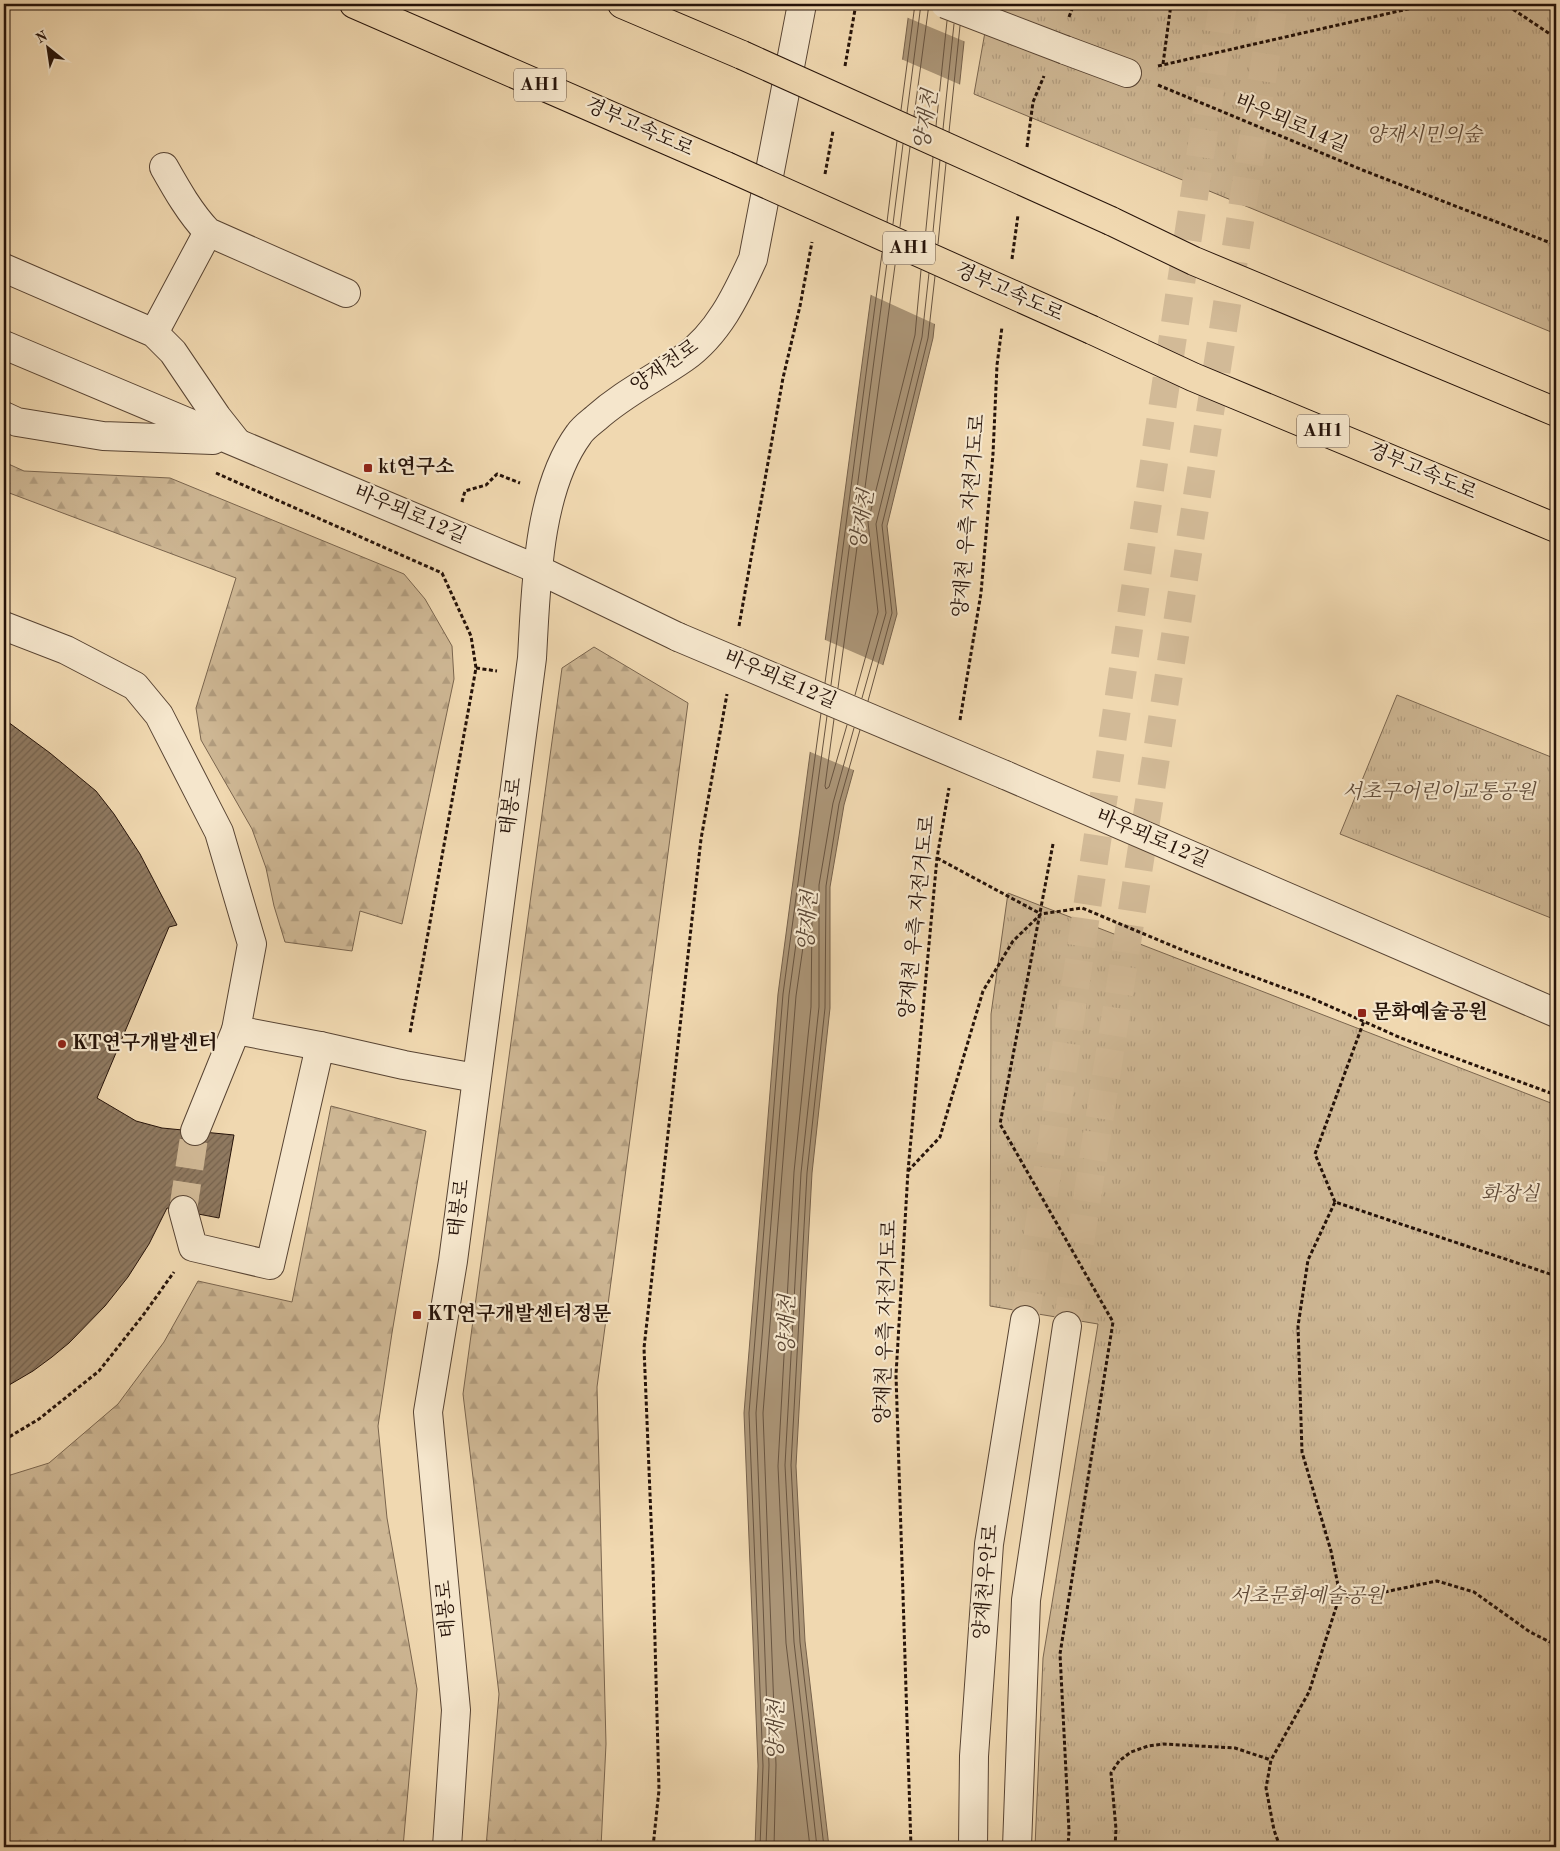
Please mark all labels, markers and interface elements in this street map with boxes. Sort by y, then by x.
north arrow [22,22,72,72]
text: N [34,29,50,46]
road number: AH1 [514,68,566,102]
water label: 양재천 [910,86,942,152]
street label: 바우뫼로14길 [1232,90,1351,157]
street label: 경부고속도로 [582,93,697,161]
park label: 양재시민의숲 [1366,123,1484,146]
road number: AH1 [883,232,935,264]
street label: 경부고속도로 [952,258,1067,326]
street label: 양재천로 [626,335,702,397]
street label: 양재천 우측 자전거도로 [949,413,989,619]
road number: AH1 [1297,414,1349,448]
street label: 경부고속도로 [1365,438,1480,504]
place label: kt연구소 [378,455,454,478]
marker: kt연구소 [362,462,374,474]
street label: 바우뫼로12길 [351,481,470,548]
water label: 양재천 [846,486,878,552]
street label: 바우뫼로12길 [721,646,840,713]
street label: 태봉로 [495,775,526,836]
park label: 서초구어린이교통공원 [1342,780,1537,803]
street label: 바우뫼로12길 [1093,805,1212,872]
street label: 양재천 우측 자전거도로 [895,814,939,1020]
water label: 양재천 [794,888,822,952]
place label: 문화예술공원 [1372,1000,1488,1023]
marker: 문화예술공원 [1356,1007,1368,1019]
place label: KT연구개발센터 [72,1031,218,1054]
marker: KT연구개발센터 [56,1038,68,1050]
street label: 태봉로 [444,1178,473,1238]
park label: 화장실 [1481,1182,1541,1205]
street label: 양재천 우측 자전거도로 [871,1219,901,1424]
water label: 양재천 [775,1293,799,1356]
place label: KT연구개발센터정문 [427,1302,611,1325]
marker: KT연구개발센터정문 [411,1309,423,1321]
street label: 양재천우안로 [970,1523,1002,1641]
street label: 태봉로 [432,1579,459,1639]
park label: 서초문화예술공원 [1230,1584,1386,1607]
water label: 양재천 [764,1698,788,1761]

